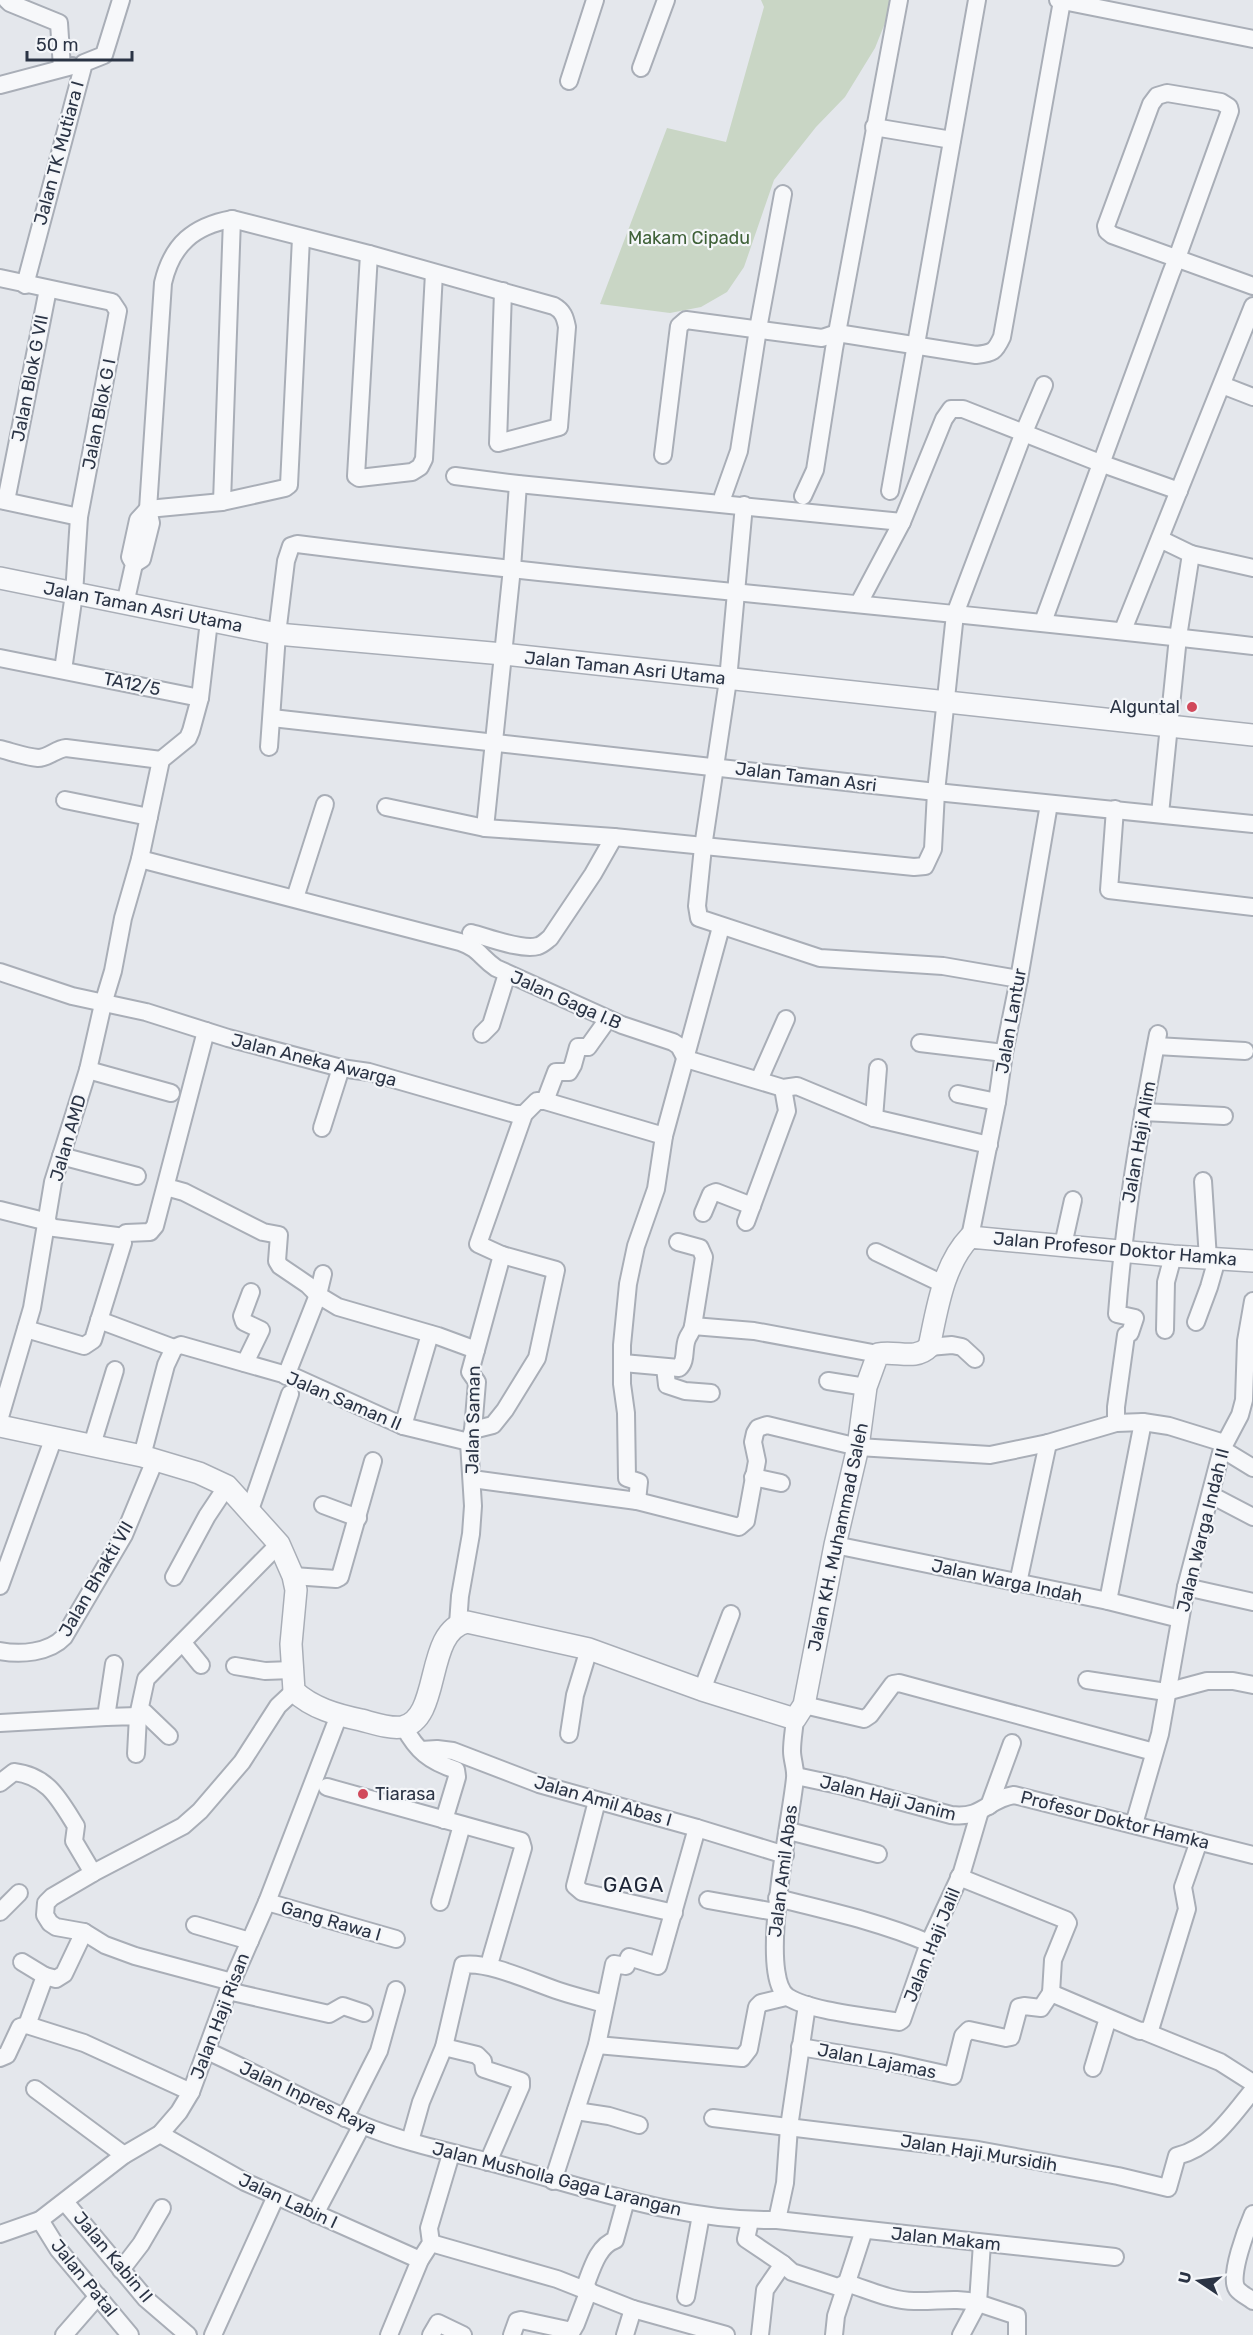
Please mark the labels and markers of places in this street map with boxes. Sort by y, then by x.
place label: Alguntal [1110,696,1180,718]
marker: Alguntal [1185,700,1199,714]
place label: Tiarasa [375,1783,435,1805]
marker: Tiarasa [356,1787,370,1801]

